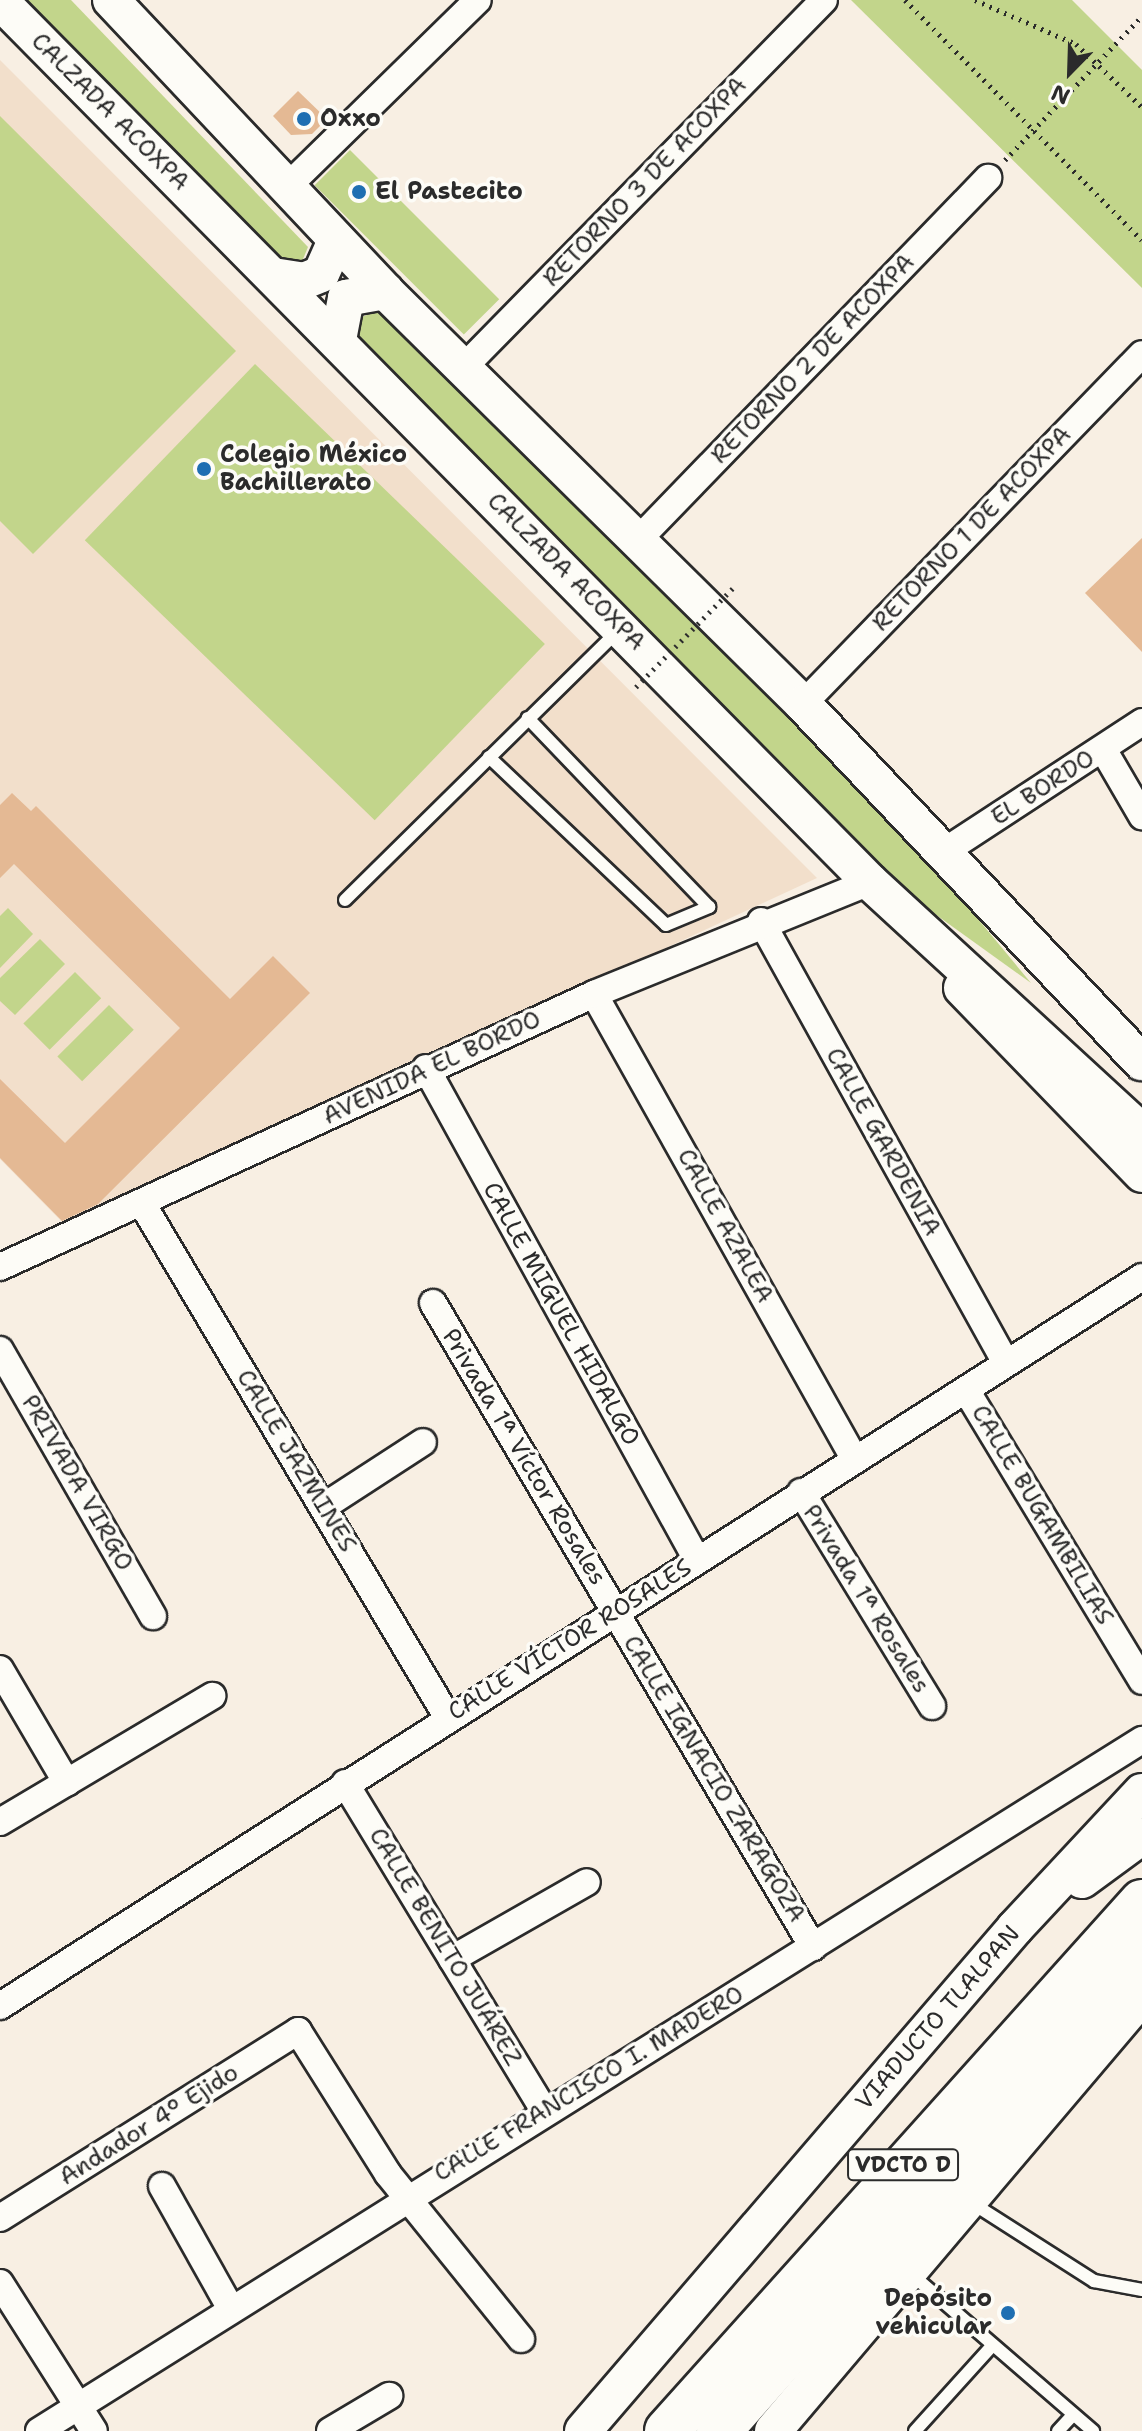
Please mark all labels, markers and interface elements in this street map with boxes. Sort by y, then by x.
street label: CALZADA ACOXPA [25,27,195,197]
north arrow [1030,32,1110,112]
street label: RETORNO 3 DE ACOXPA [537,71,753,293]
text: N [1047,78,1074,111]
place label: Oxxo [320,105,381,133]
marker: Oxxo [295,110,313,128]
place label: El Pastecito [375,178,523,206]
marker: El Pastecito [350,183,368,201]
street label: RETORNO 2 DE ACOXPA [705,248,921,470]
street label: RETORNO 1 DE ACOXPA [867,421,1077,637]
place label: Colegio México Bachillerato [220,441,407,497]
marker: Colegio México Bachillerato [195,460,213,478]
street label: CALZADA ACOXPA [481,487,651,657]
street label: EL BORDO [986,744,1100,832]
street label: AVENIDA EL BORDO [318,1005,546,1131]
street label: CALLE GARDENIA [819,1043,947,1241]
street label: CALLE AZALEA [671,1144,779,1308]
street label: CALLE MIGUEL HIDALGO [476,1177,646,1451]
street label: Privada 1ª Víctor Rosales [436,1324,612,1590]
street label: CALLE JAZMINES [230,1365,362,1557]
street label: PRIVADA VIRGO [15,1390,139,1576]
street label: CALLE BUGAMBILIAS [965,1400,1119,1630]
street label: Privada 1ª Rosales [796,1499,936,1699]
street label: CALLE VÍCTOR ROSALES [443,1553,697,1727]
street label: CALLE IGNACIO ZARAGOZA [617,1630,811,1928]
street label: CALLE BENITO JUÁREZ [363,1823,527,2071]
street label: VIADUCTO TLALPAN [850,1920,1026,2116]
street label: CALLE FRANCISCO I. MADERO [429,1980,749,2188]
street label: Andador 4º Ejido [54,2058,244,2192]
road number: VDCTO D [847,2147,959,2183]
place label: Depósito vehicular [876,2285,992,2341]
marker: Depósito vehicular [999,2304,1017,2322]

